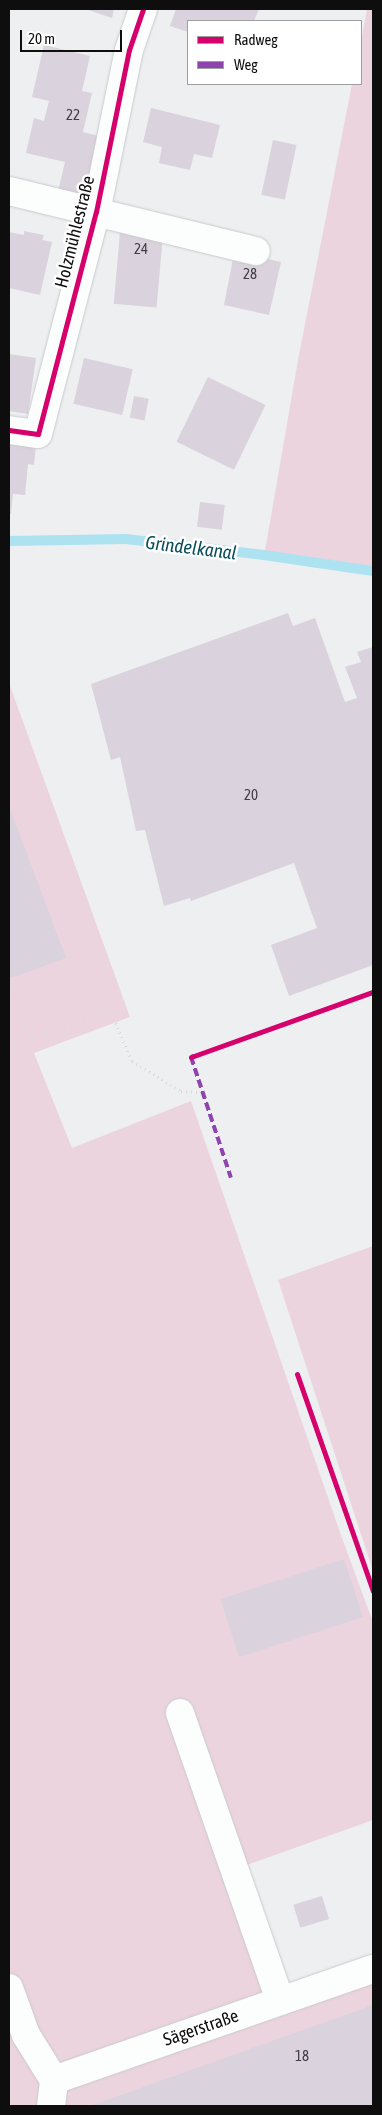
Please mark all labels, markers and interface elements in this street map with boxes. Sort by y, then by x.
scale bar [22,20,125,52]
legend [187,20,362,85]
text: 20 m [28,30,55,47]
text: Radweg [234,31,278,48]
text: Weg [234,56,258,73]
house number: 22 [66,106,80,124]
street label: Holzmühlestraße [51,174,99,290]
house number: 24 [134,240,148,258]
house number: 28 [243,265,257,283]
water label: Grindelkanal [144,531,238,565]
house number: 20 [244,786,258,804]
street label: Sägerstraße [160,2005,242,2051]
house number: 18 [295,2047,309,2065]

